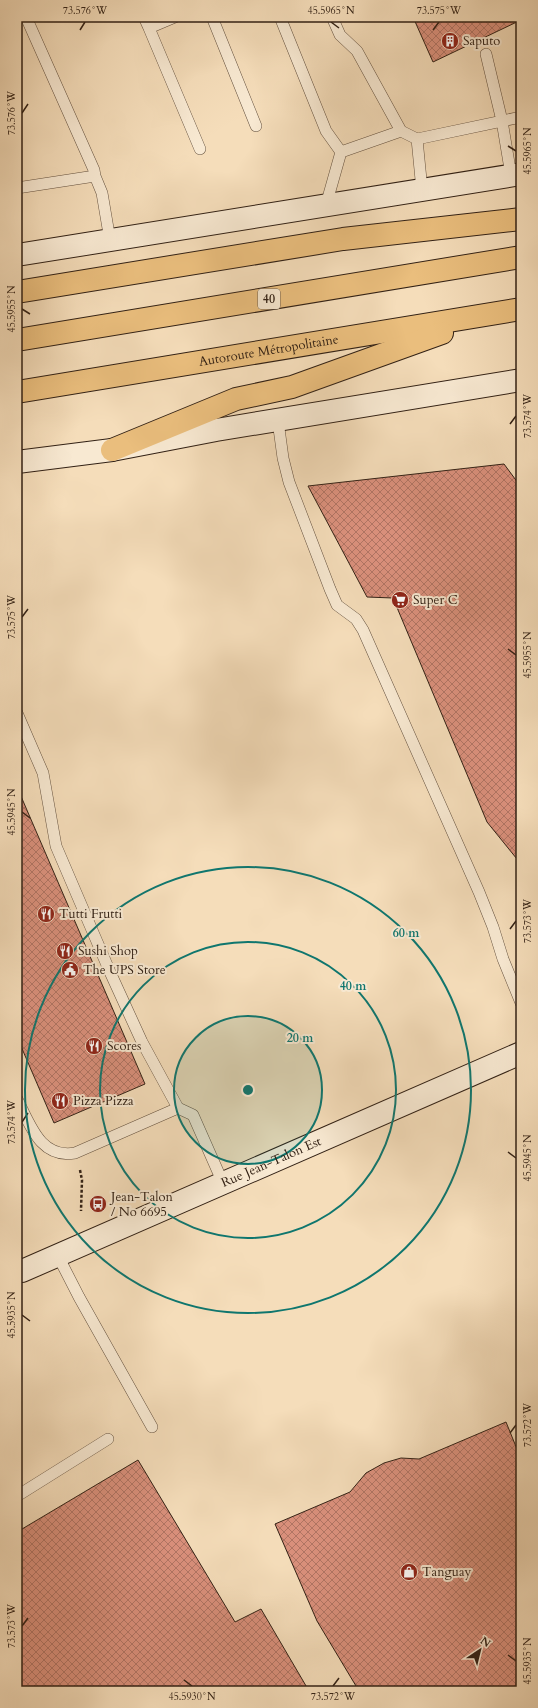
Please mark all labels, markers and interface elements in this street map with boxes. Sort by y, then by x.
text: 73.576°W [63,4,108,18]
text: 45.5965°N [308,4,355,18]
text: 73.575°W [417,4,462,18]
building icon: Saputo [440,31,460,51]
place label: Saputo [463,32,500,50]
text: 73.576°W [5,90,19,135]
text: 45.5965°N [521,127,535,174]
text: 45.5955°N [5,285,19,332]
road number: 40 [258,289,280,309]
street label: Autoroute Métropolitaine [197,330,340,371]
text: 73.574°W [521,393,535,438]
supermarket icon: Super C [390,590,410,610]
place label: Super C [413,591,458,609]
text: 73.575°W [5,594,19,639]
text: 45.5955°N [521,631,535,678]
text: 45.5945°N [5,788,19,835]
text: 73.573°W [521,898,535,943]
restaurant icon: Tutti Frutti [36,904,56,924]
place label: Tutti Frutti [59,905,123,923]
text: 60 m [393,925,420,941]
restaurant icon: Sushi Shop [55,941,75,961]
place label: Sushi Shop [78,942,138,960]
public building icon: The UPS Store [60,960,80,980]
place label: The UPS Store [83,961,166,979]
text: 40 m [340,978,367,994]
text: 20 m [287,1030,314,1046]
restaurant icon: Scores [84,1036,104,1056]
place label: Scores [107,1037,141,1055]
centre of rings [241,1083,255,1097]
restaurant icon: Pizza Pizza [50,1091,70,1111]
place label: Pizza Pizza [73,1092,134,1110]
text: 73.574°W [5,1099,19,1144]
street label: Rue Jean-Talon Est [218,1132,324,1192]
text: 45.5945°N [521,1134,535,1181]
place label: Jean-Talon / No 6695 [109,1188,174,1221]
bus stop icon: Jean-Talon / No 6695 [88,1194,108,1214]
text: 45.5935°N [5,1291,19,1338]
text: 73.572°W [521,1402,535,1447]
shop icon: Tanguay [399,1562,419,1582]
place label: Tanguay [422,1563,472,1581]
text: 73.573°W [5,1603,19,1648]
north arrow [460,1630,500,1670]
text: N [477,1633,494,1651]
text: 45.5935°N [521,1637,535,1684]
text: 45.5930°N [169,1690,216,1704]
text: 73.572°W [311,1690,356,1704]

